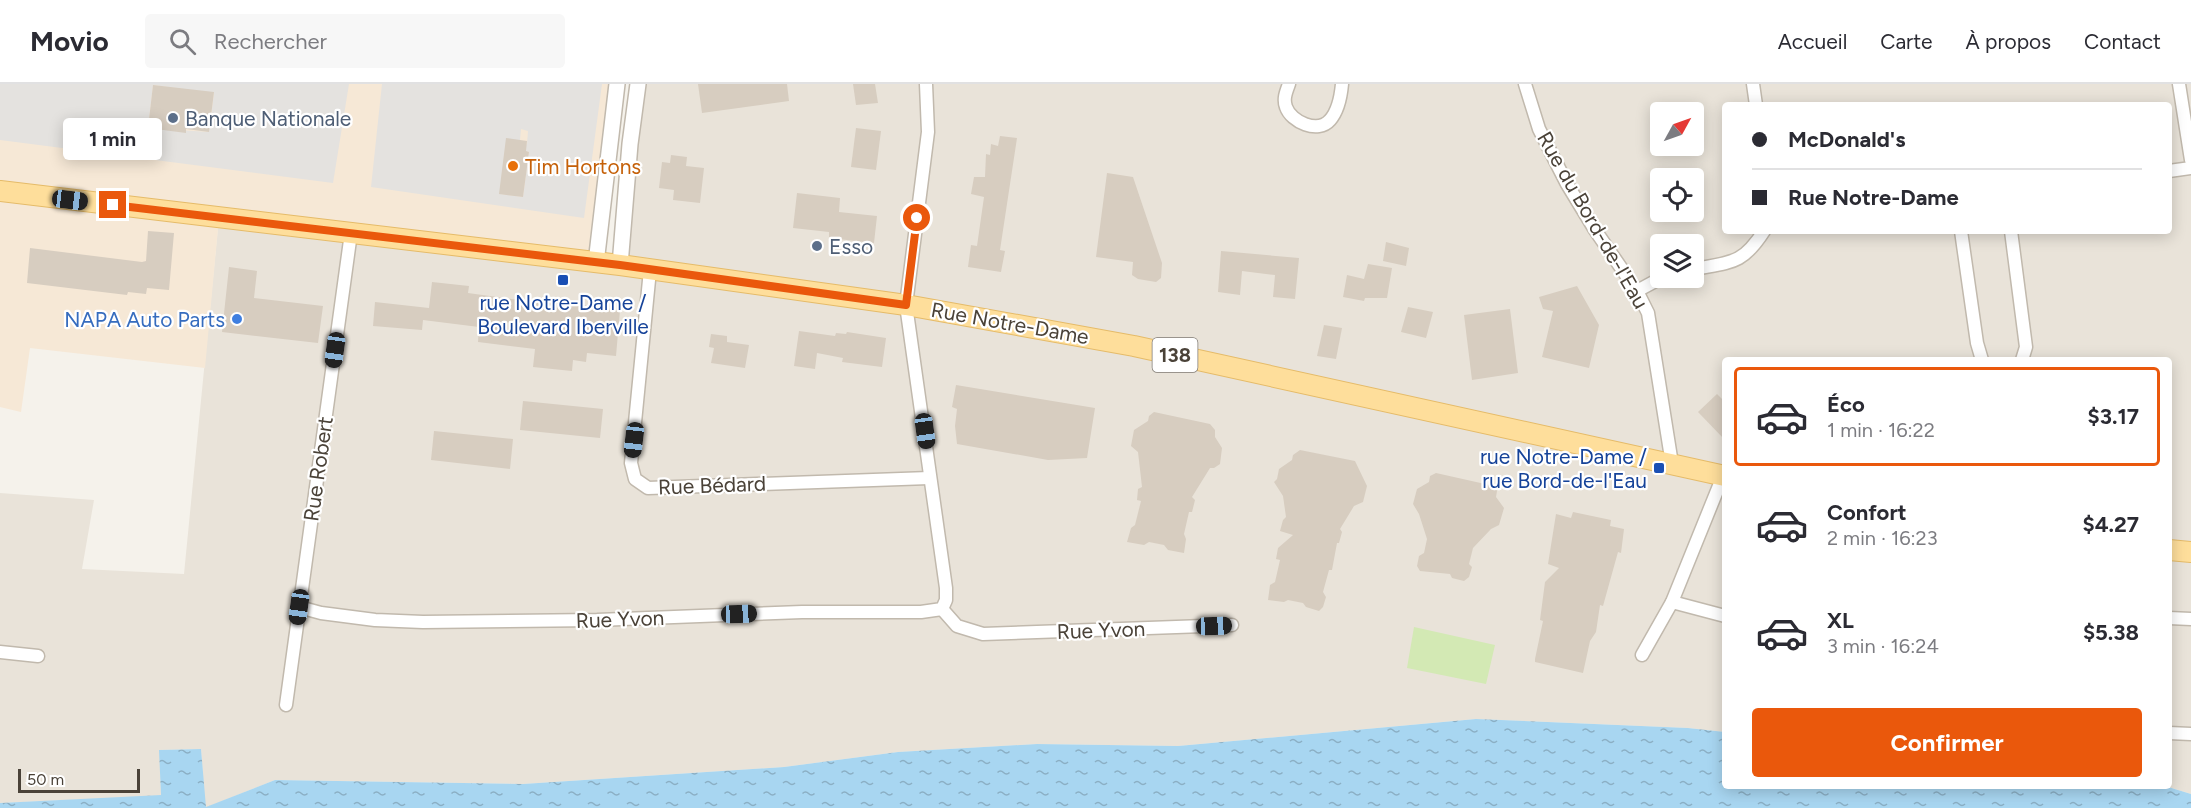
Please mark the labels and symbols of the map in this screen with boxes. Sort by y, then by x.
north arrow [1650,102,1704,156]
place label: Banque Nationale [185,106,351,131]
marker: Banque Nationale [166,111,180,125]
callout: 1 min [63,118,162,160]
street label: Rue du Bord-de-l'Eau [1532,127,1654,313]
place label: Tim Hortons [525,154,641,179]
marker: Tim Hortons [506,159,520,173]
car [51,189,89,211]
route end [99,191,126,218]
route start [903,204,930,231]
place label: Esso [829,234,873,259]
marker: Esso [810,239,824,253]
marker: rue Notre-Dame / Boulevard Iberville [556,273,570,287]
place label: rue Notre-Dame / Boulevard Iberville [477,290,649,339]
street label: Rue Notre-Dame [929,297,1091,349]
place label: NAPA Auto Parts [64,307,225,332]
marker: NAPA Auto Parts [230,312,244,326]
car [324,331,346,369]
road number: 138 [1152,338,1198,372]
car [914,412,936,450]
street label: Rue Robert [298,415,338,523]
car [623,421,645,459]
place label: rue Notre-Dame / rue Bord-de-l'Eau [1480,444,1647,493]
marker: rue Notre-Dame / rue Bord-de-l'Eau [1652,461,1666,475]
street label: Rue Bédard [657,471,767,499]
car [288,588,310,626]
car [721,604,757,624]
street label: Rue Yvon [575,605,665,633]
street label: Rue Yvon [1056,616,1146,644]
car [1196,616,1232,636]
scale bar [18,766,140,794]

